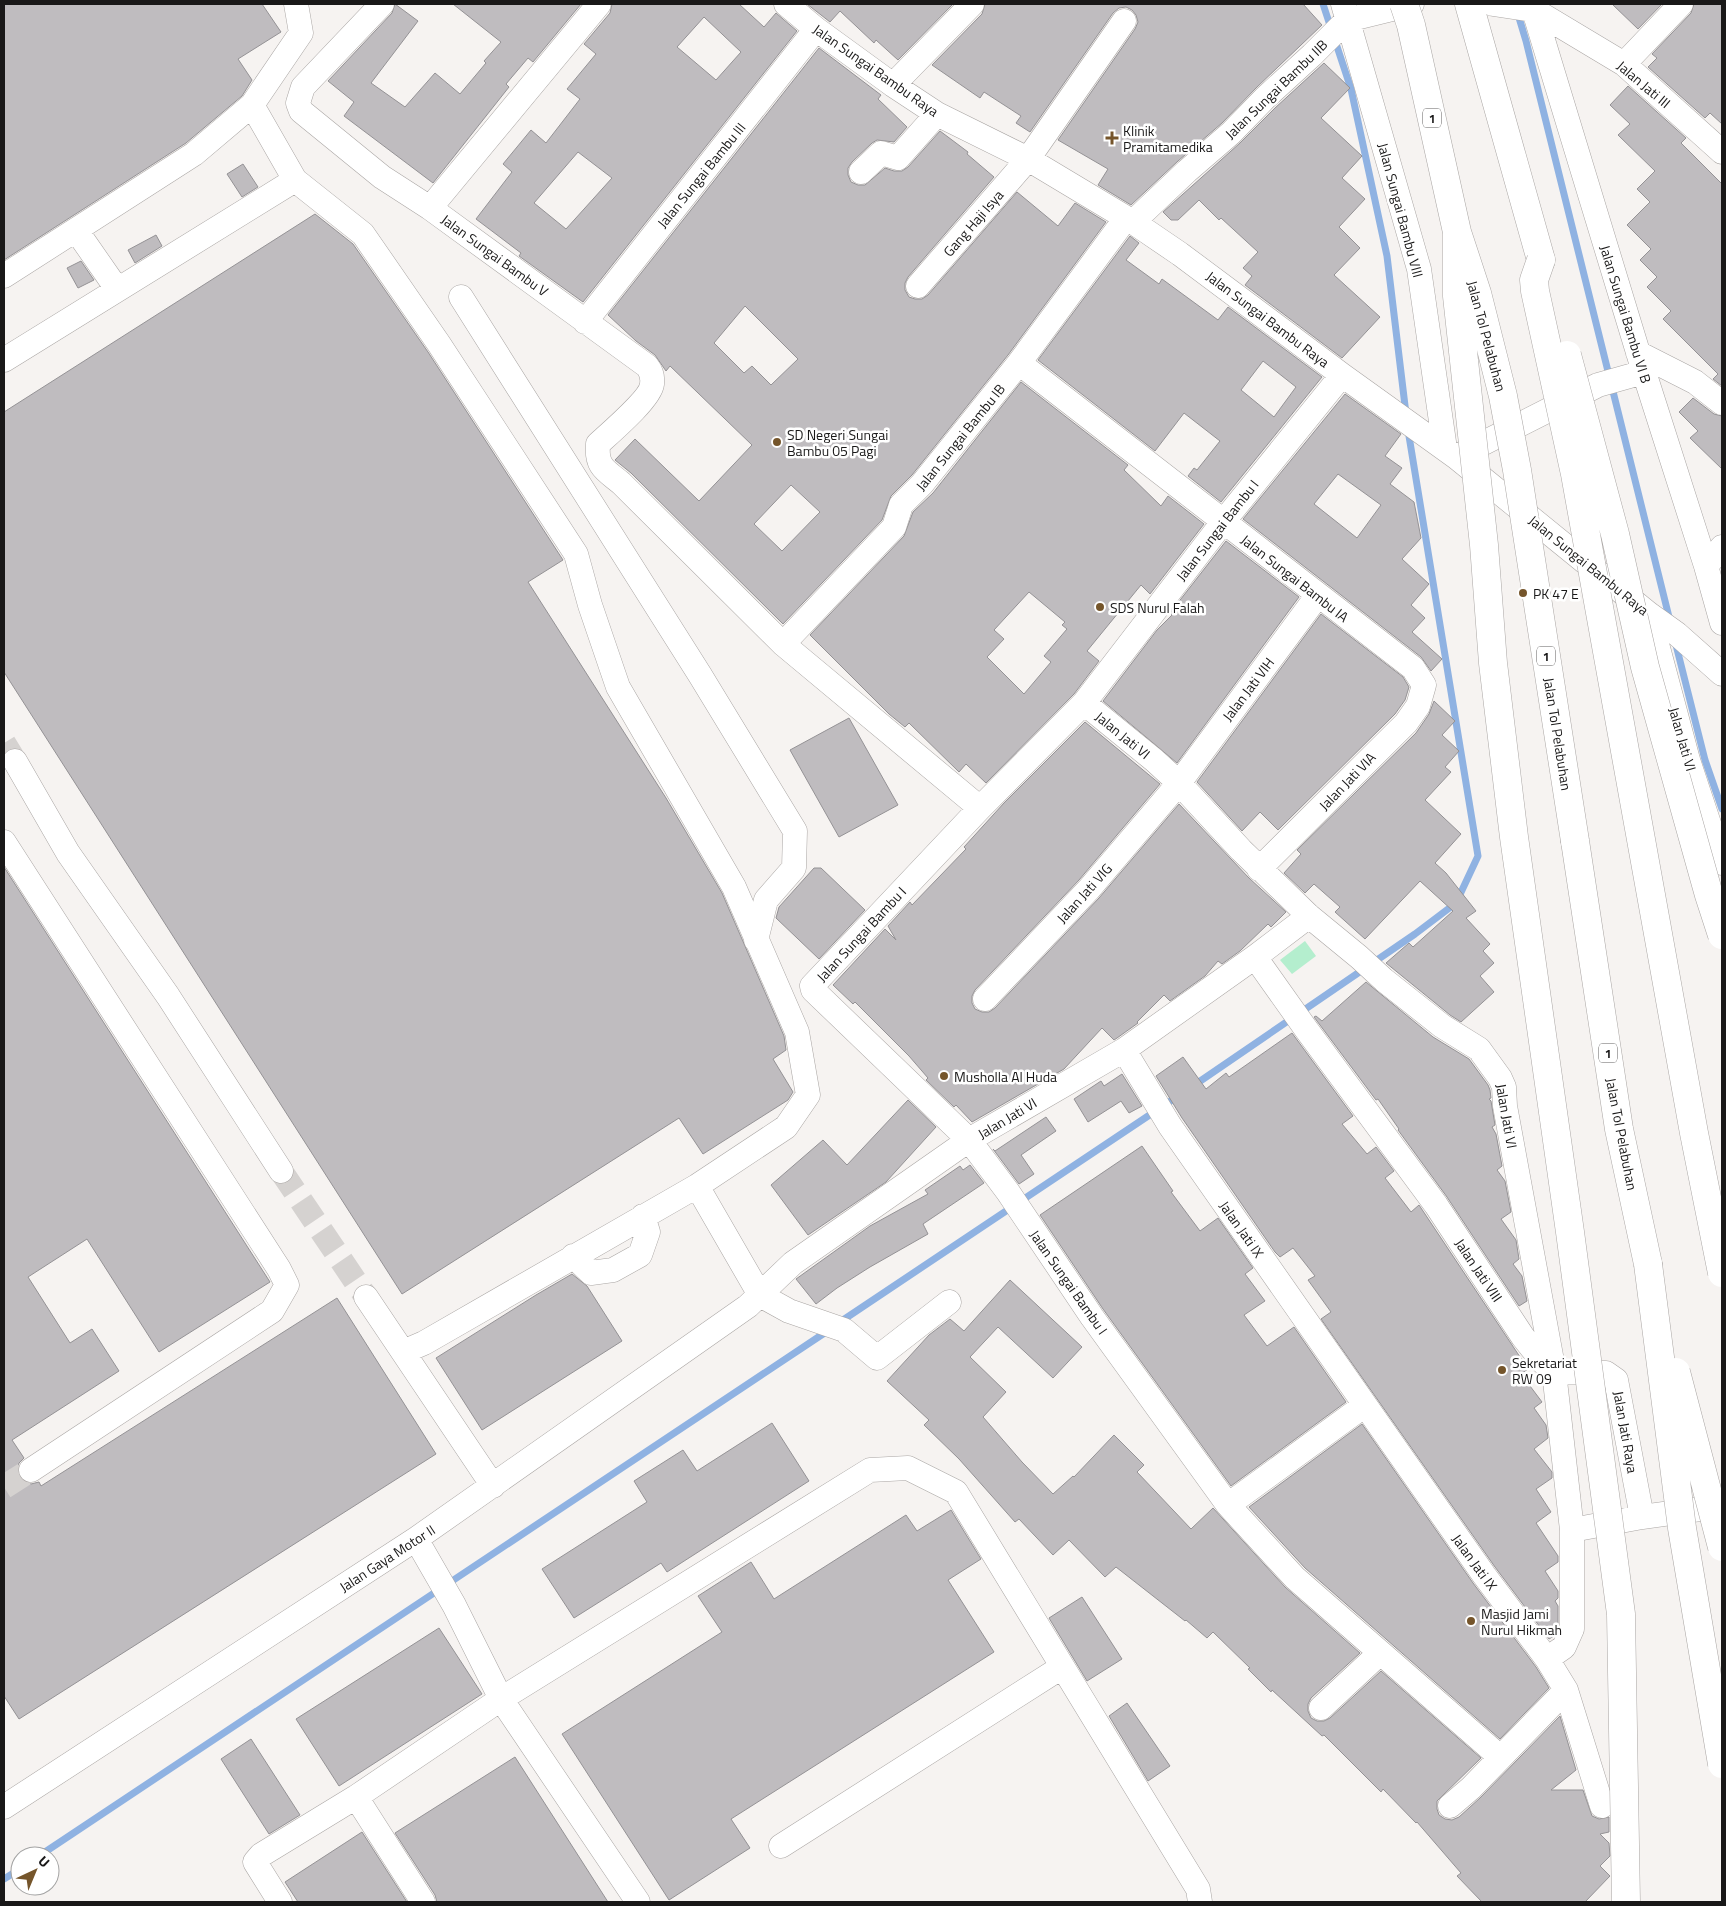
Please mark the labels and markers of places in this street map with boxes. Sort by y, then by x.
place label: Klinik Pramitamedika [1123,120,1213,157]
marker: Klinik Pramitamedika [1105,131,1119,145]
place label: SD Negeri Sungai Bambu 05 Pagi [787,424,888,461]
marker: SD Negeri Sungai Bambu 05 Pagi [771,436,783,448]
place label: PK 47 E [1533,583,1579,604]
marker: PK 47 E [1517,587,1529,599]
place label: SDS Nurul Falah [1110,597,1204,618]
marker: SDS Nurul Falah [1094,601,1106,613]
place label: Musholla Al Huda [954,1066,1057,1087]
marker: Musholla Al Huda [938,1070,950,1082]
place label: Sekretariat RW 09 [1512,1352,1577,1389]
marker: Sekretariat RW 09 [1496,1364,1508,1376]
place label: Masjid Jami Nurul Hikmah [1481,1603,1562,1640]
marker: Masjid Jami Nurul Hikmah [1465,1615,1477,1627]

